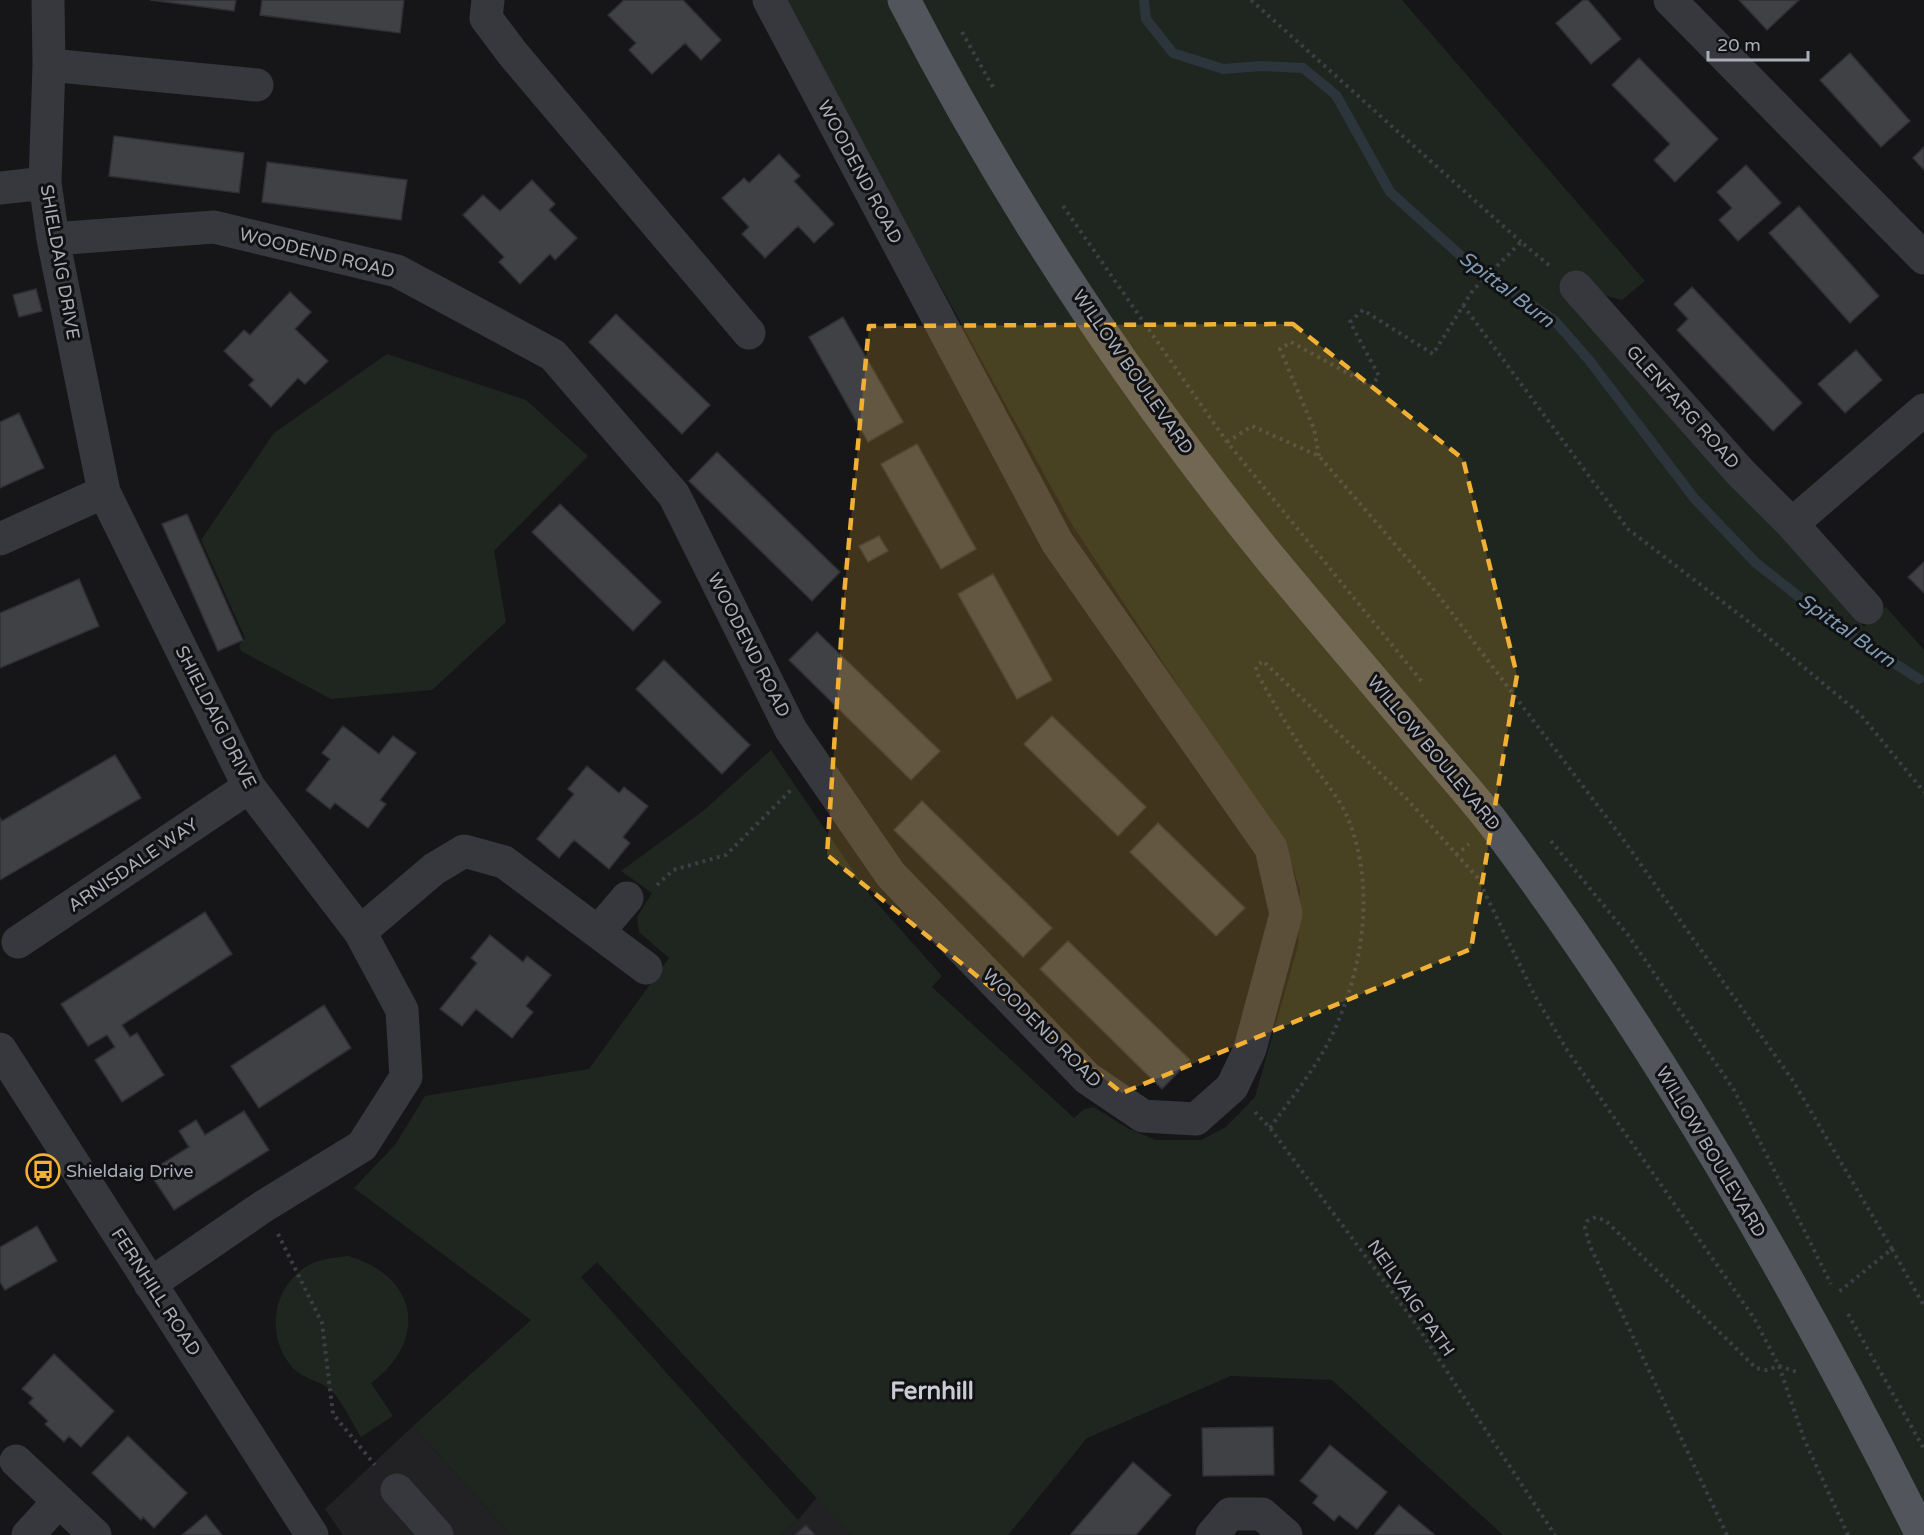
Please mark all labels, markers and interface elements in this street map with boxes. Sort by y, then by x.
scale bar [1708,24,1808,62]
text: 20 m [1717,34,1761,56]
street label: WOODEND ROAD [813,97,907,247]
street label: SHIELDAIG DRIVE [36,183,84,341]
street label: WOODEND ROAD [237,223,397,283]
water label: Spittal Burn [1454,246,1559,334]
street label: WILLOW BOULEVARD [1068,286,1198,458]
street label: GLENFARG ROAD [1622,341,1744,473]
street label: WOODEND ROAD [703,569,795,721]
water label: Spittal Burn [1794,589,1900,673]
street label: SHIELDAIG DRIVE [171,642,261,792]
street label: WILLOW BOULEVARD [1363,671,1505,835]
street label: ARNISDALE WAY [64,813,203,917]
street label: WOODEND ROAD [978,964,1106,1092]
street label: WILLOW BOULEVARD [1651,1062,1771,1242]
bus stop icon: Shieldaig Drive [25,1153,61,1189]
place label: Shieldaig Drive [66,1160,193,1182]
street label: FERNHILL ROAD [106,1224,206,1360]
street label: NEILVAIG PATH [1363,1235,1459,1361]
district label: Fernhill [890,1377,974,1406]

